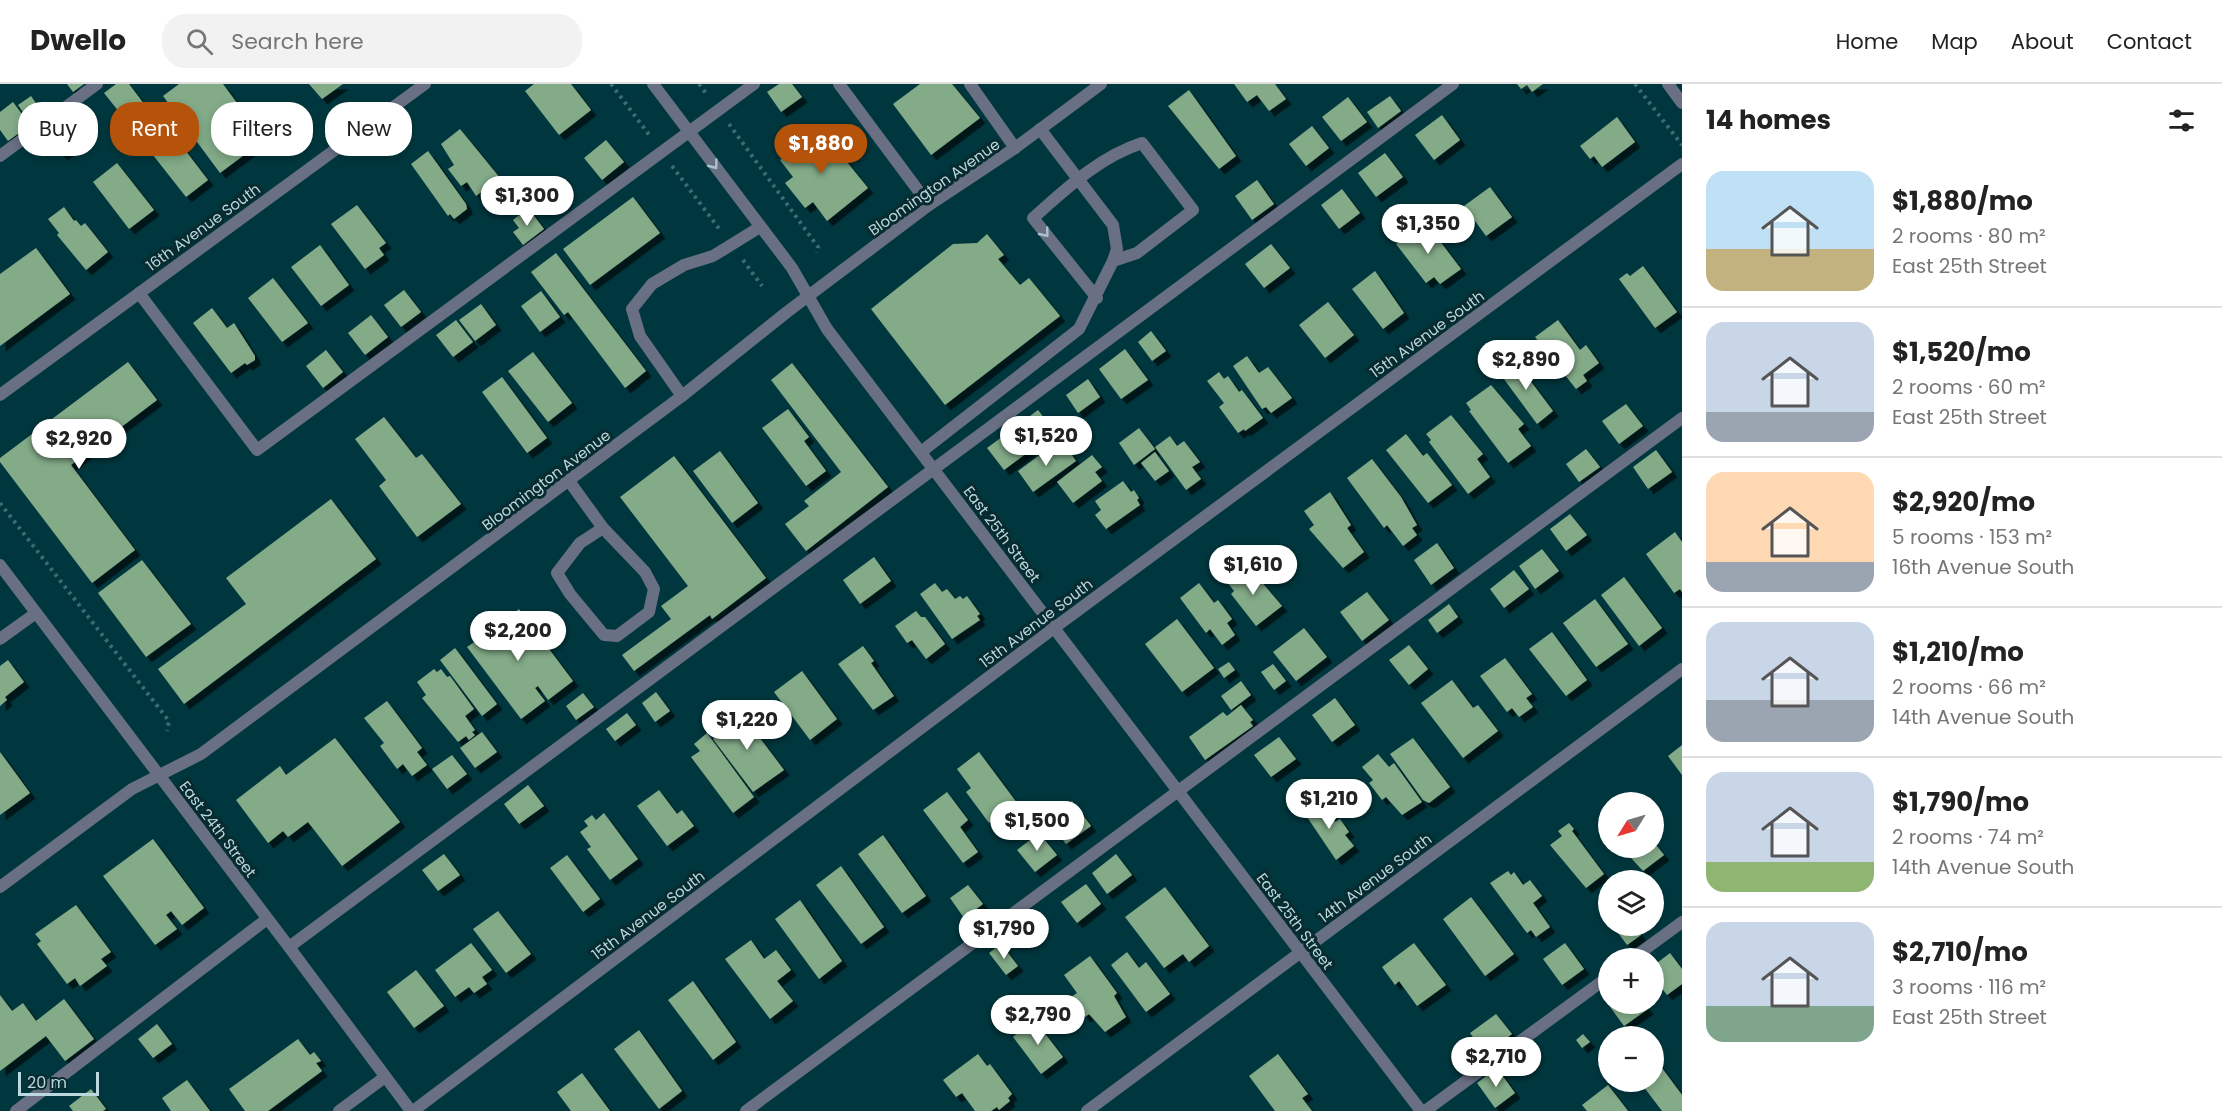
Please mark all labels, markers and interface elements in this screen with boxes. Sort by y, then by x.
search box [162,14,582,68]
text: Dwello [30,21,126,60]
icon: search [183,25,216,58]
text: Search here [231,26,364,57]
text: Home [1836,27,1898,56]
text: Map [1931,27,1978,56]
text: About [2011,27,2074,56]
text: Contact [2107,27,2192,56]
chip: Buy [18,102,98,156]
chip: Rent [110,102,199,156]
chip: Filters [211,102,313,156]
chip: New [325,102,412,156]
text: 14 homes [1706,102,1831,138]
icon: filters [2165,104,2198,137]
pin: $1,880 [772,124,870,175]
text: $1,880 [788,129,854,157]
street label: Bloomington Avenue [864,134,1004,240]
one-way arrow [706,158,717,169]
pin: $1,300 [478,176,576,227]
street label: 16th Avenue South [141,178,265,276]
text: $1,300 [495,181,559,209]
text: $1,880/mo [1892,183,2033,219]
icon: home [1754,195,1826,267]
pin: $1,350 [1379,204,1477,255]
text: $1,350 [1396,209,1460,237]
text: 2 rooms · 80 m² [1892,222,2046,250]
one-way arrow [1037,226,1048,237]
text: East 25th Street [1892,252,2047,280]
street label: 15th Avenue South [1366,285,1488,383]
text: $1,520/mo [1892,334,2031,370]
pin: $2,890 [1477,340,1575,391]
text: $2,890 [1492,345,1560,373]
icon: home [1754,346,1826,418]
text: 2 rooms · 60 m² [1892,373,2046,401]
text: East 25th Street [1892,403,2047,431]
pin: $1,520 [997,416,1095,467]
pin: $2,920 [30,419,128,470]
text: $1,520 [1014,421,1078,449]
text: $2,920 [45,424,113,452]
street label: Bloomington Avenue [477,425,615,535]
street label: East 25th Street [959,481,1045,587]
text: $2,920/mo [1892,484,2035,520]
icon: home [1754,496,1826,568]
text: 5 rooms · 153 m² [1892,523,2052,551]
pin: $1,610 [1204,545,1302,596]
text: $1,610 [1223,550,1283,578]
text: 16th Avenue South [1892,553,2074,581]
street label: 15th Avenue South [975,573,1097,673]
pin: $2,200 [469,611,567,662]
text: $2,200 [484,616,552,644]
text: $1,210/mo [1892,634,2024,670]
icon: home [1754,646,1826,718]
text: 2 rooms · 66 m² [1892,673,2046,701]
pin: $1,220 [698,700,796,751]
text: 14th Avenue South [1892,703,2074,731]
text: $1,220 [716,705,778,733]
street label: East 24th Street [175,776,261,882]
pin: $1,210 [1280,779,1378,830]
text: $1,210 [1300,784,1358,812]
text: $1,790/mo [1892,784,2029,820]
north arrow [1598,792,1664,858]
map controls [1598,792,1664,1092]
icon: home [1754,796,1826,868]
pin: $1,500 [988,801,1086,852]
text: $1,500 [1004,806,1070,834]
text: 2 rooms · 74 m² [1892,823,2044,851]
street label: 14th Avenue South [1314,828,1436,928]
text: 14th Avenue South [1892,853,2074,881]
street label: 15th Avenue South [587,865,709,965]
street label: East 25th Street [1252,868,1338,974]
button: layers [1598,870,1664,936]
pin: $1,790 [955,909,1053,960]
text: $1,790 [973,914,1035,942]
text: $2,710/mo [1892,934,2028,970]
icon: home [1754,946,1826,1018]
button: + [1598,948,1664,1014]
text: 3 rooms · 116 m² [1892,973,2046,1001]
pin: $2,790 [989,995,1087,1046]
text: $2,790 [1005,1000,1071,1028]
text: East 25th Street [1892,1003,2047,1031]
button: − [1598,1026,1664,1092]
pin: $2,710 [1447,1037,1545,1088]
text: $2,710 [1465,1042,1527,1070]
scale bar [18,1069,99,1096]
text: 20 m [27,1071,67,1094]

